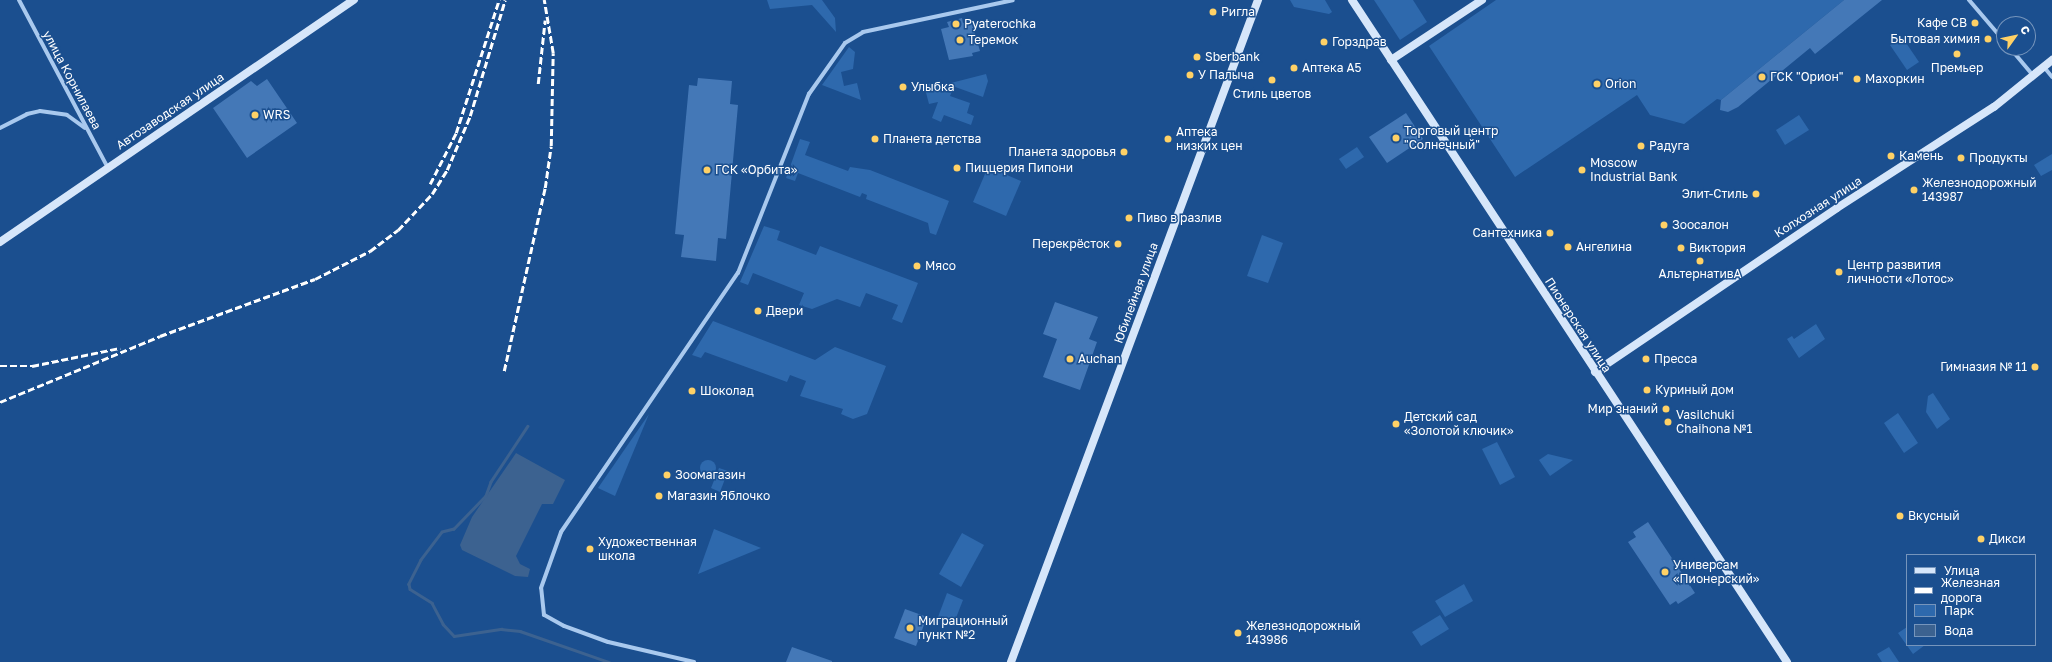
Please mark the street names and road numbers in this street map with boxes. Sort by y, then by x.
street label: улица Корнилаева [40,28,104,132]
street label: Автозаводская улица [113,70,227,152]
street label: Колхозная улица [1772,173,1864,241]
street label: Юбилейная улица [1111,241,1161,345]
street label: Пионерская улица [1542,275,1614,375]

